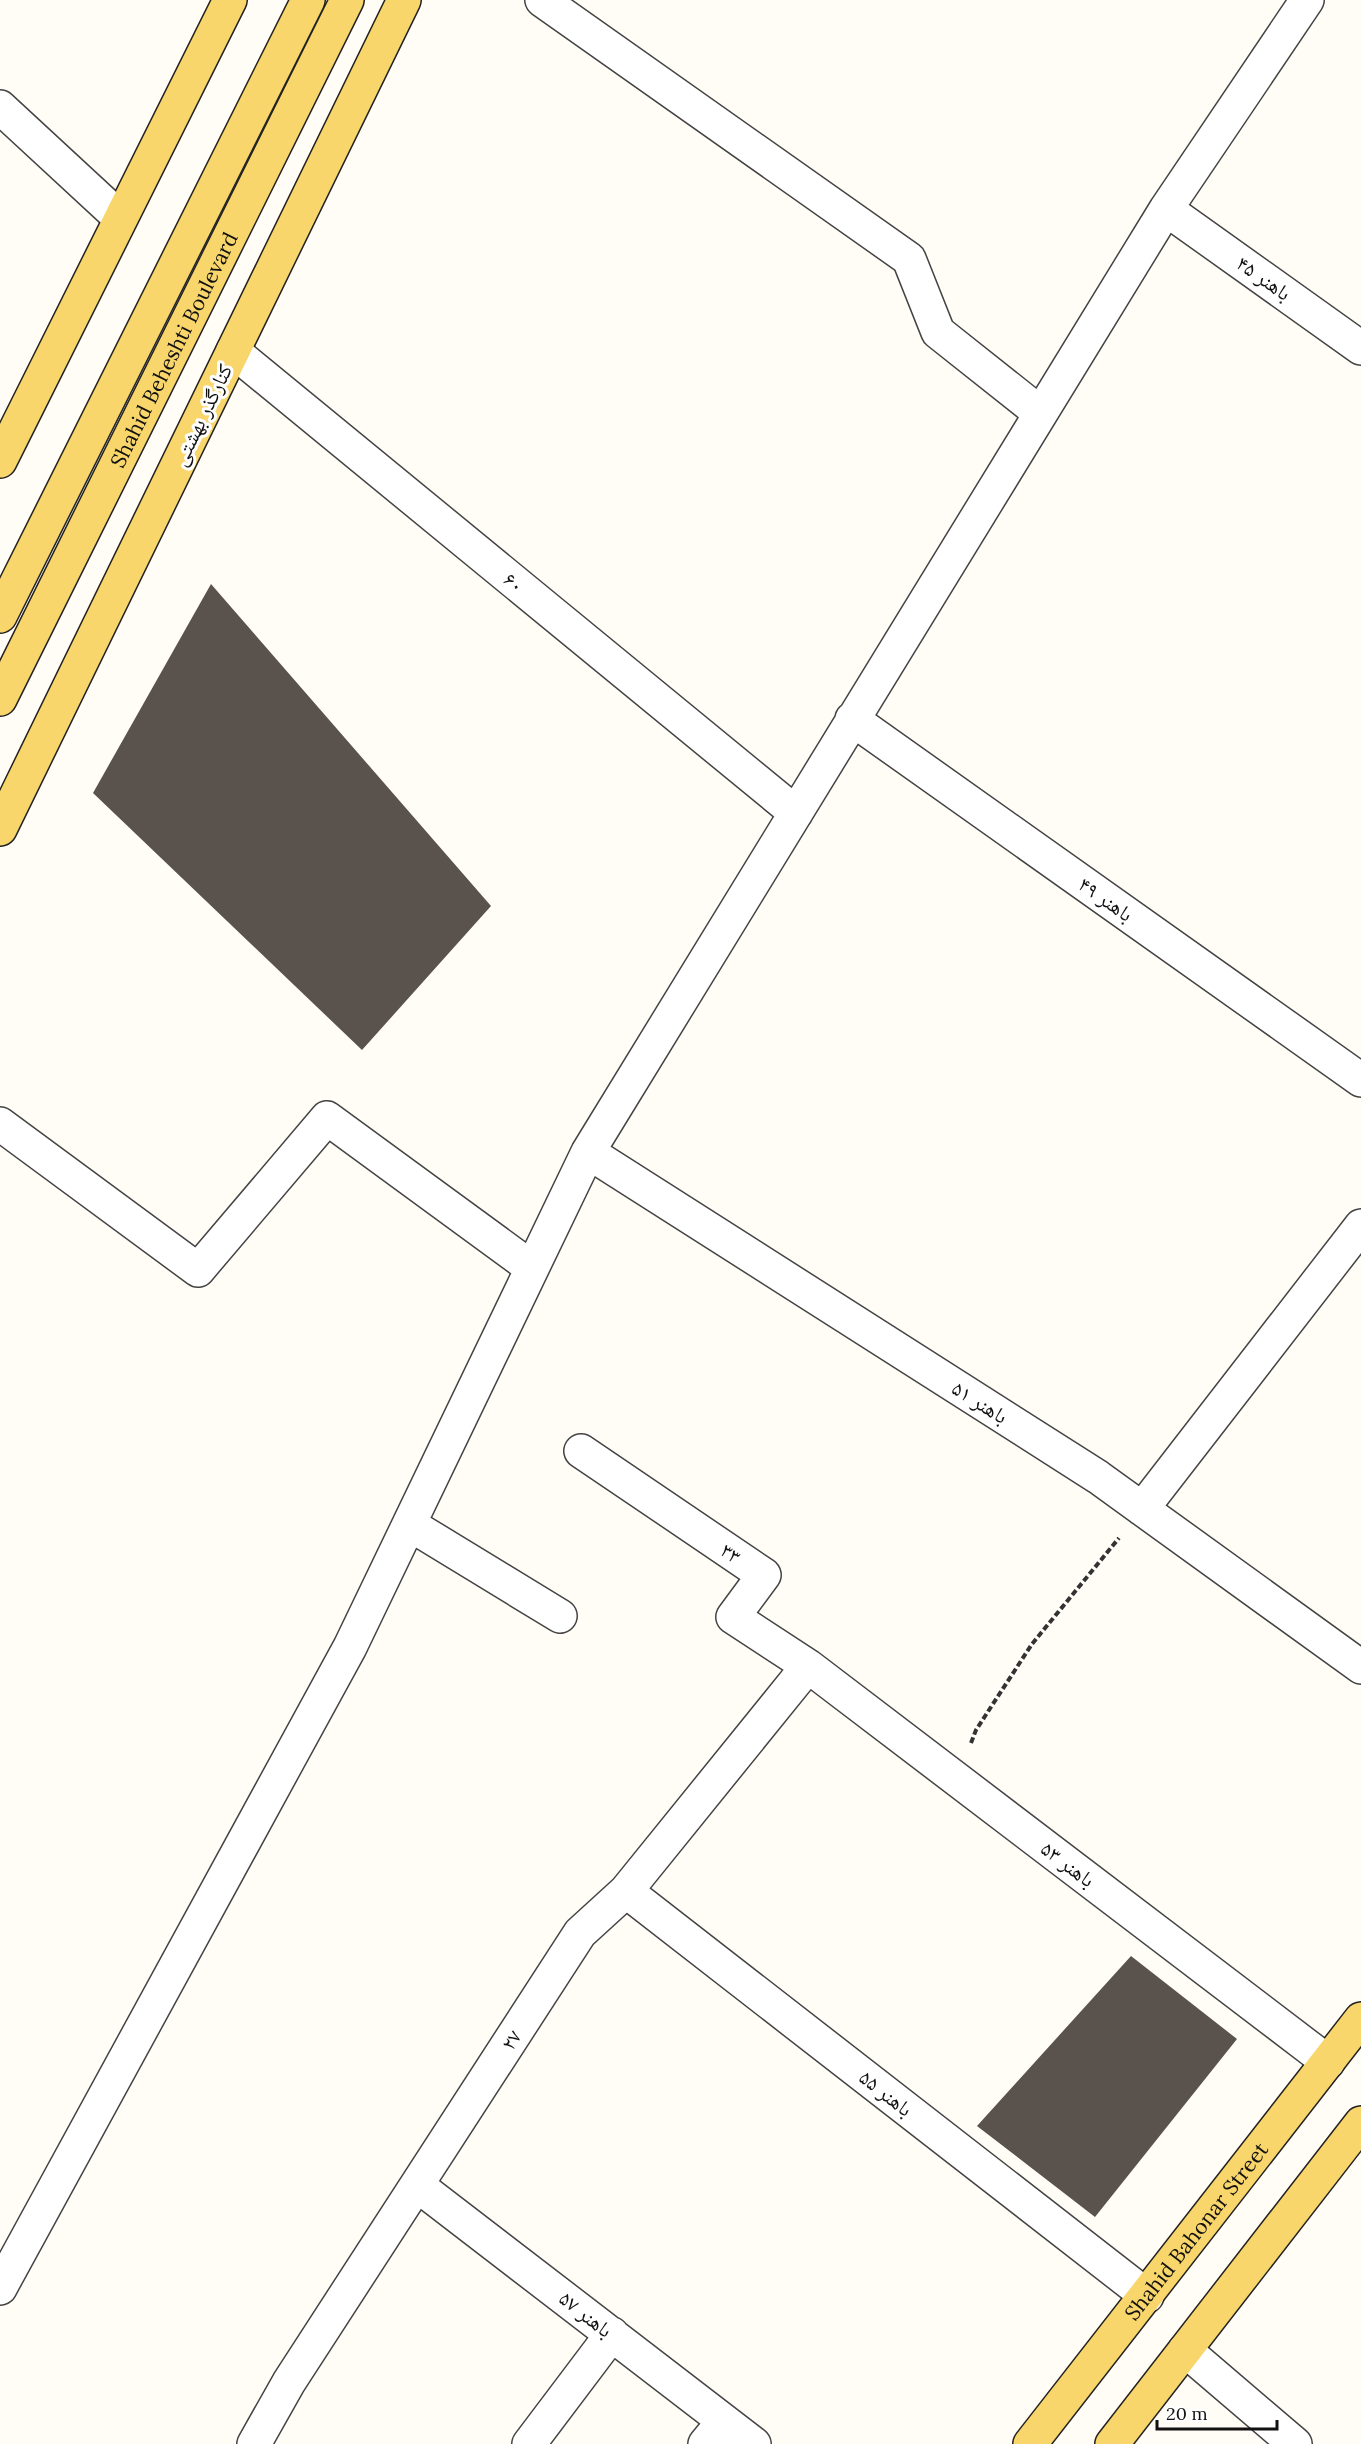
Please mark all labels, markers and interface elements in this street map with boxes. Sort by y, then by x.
street label: Shahid Beheshti Boulevard [104,227,243,472]
street label: باهنر ۴۵ [1231,250,1297,306]
street label: کنارگذر بهشتی [166,359,238,470]
street label: ۶۰ [498,566,530,598]
street label: باهنر ۴۹ [1073,871,1139,927]
street label: باهنر ۵۱ [947,1374,1013,1430]
street label: ۳۳ [716,1537,746,1569]
street label: باهنر ۵۳ [1036,1835,1100,1893]
street label: ۲۷ [495,2025,527,2055]
street label: باهنر ۵۵ [854,2064,918,2122]
street label: Shahid Bahonar Street [1118,2136,1274,2325]
street label: باهنر ۵۷ [554,2285,618,2343]
scale bar [1157,2393,1277,2431]
text: 20 m [1166,2402,1208,2425]

